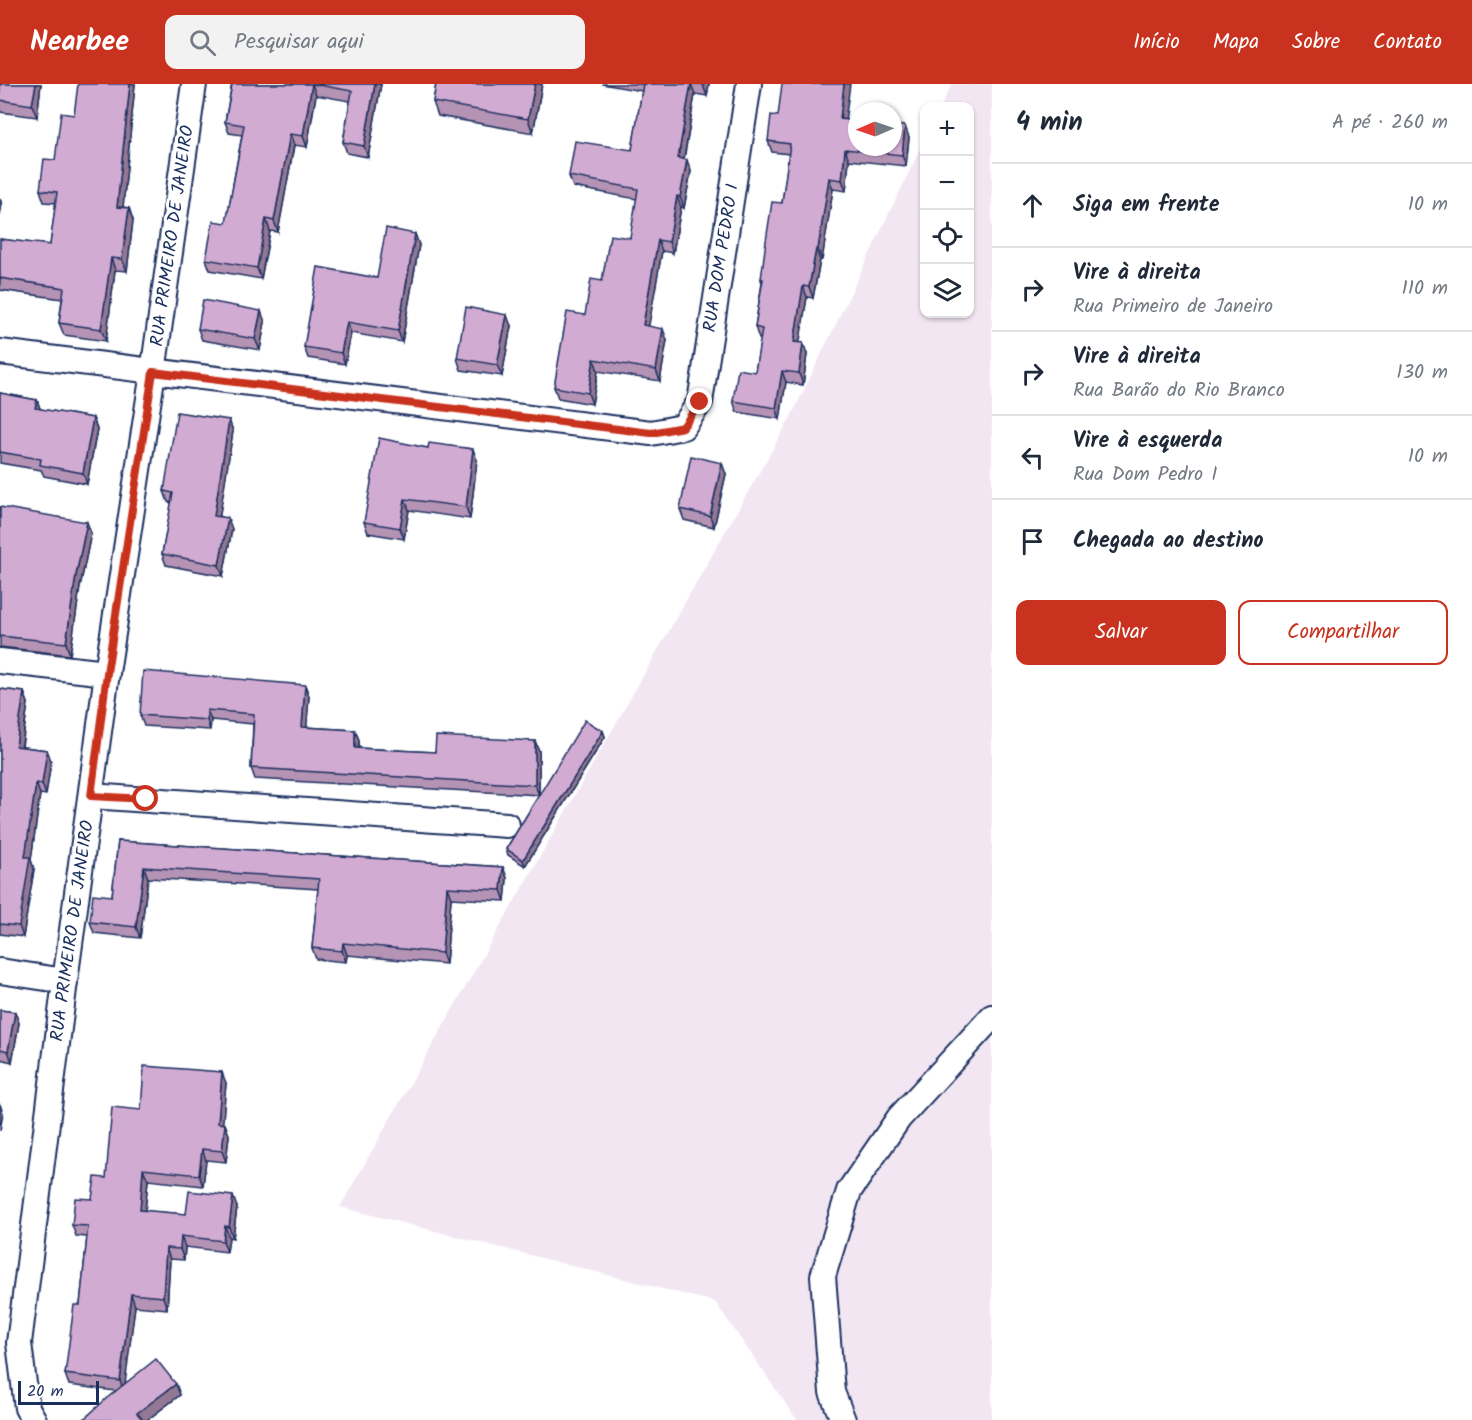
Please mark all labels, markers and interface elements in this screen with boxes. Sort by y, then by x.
search box [165,15,585,69]
text: Nearbee [30,20,129,65]
text: Pesquisar aqui [234,25,364,60]
icon: search [186,26,219,59]
text: Início [1133,26,1180,59]
text: Mapa [1213,26,1259,59]
text: Sobre [1292,26,1340,59]
text: Contato [1373,26,1442,59]
north arrow [848,102,902,156]
map controls [920,102,974,318]
button: + [920,102,974,156]
text: 4 min [1016,102,1083,144]
text: A pé · 260 m [1332,107,1448,139]
street label: RUA PRIMEIRO DE JANEIRO [143,124,203,348]
button: − [920,156,974,210]
street label: RUA DOM PEDRO I [696,182,748,334]
text: Siga em frente [1073,188,1219,223]
icon: ahead [1016,189,1049,222]
text: 10 m [1408,189,1448,221]
button: locate [920,210,974,264]
text: Vire à direita [1073,256,1201,291]
button: layers [920,264,974,318]
icon: right [1016,273,1049,306]
text: 110 m [1402,273,1448,305]
text: Rua Primeiro de Janeiro [1073,291,1273,323]
text: Vire à direita [1073,340,1201,375]
icon: right [1016,357,1049,390]
text: 130 m [1396,357,1448,389]
text: Rua Barão do Rio Branco [1073,375,1285,407]
route end [686,388,712,414]
text: Vire à esquerda [1073,424,1222,459]
icon: left [1016,441,1049,474]
text: 10 m [1408,441,1448,473]
text: Rua Dom Pedro I [1073,459,1217,491]
text: Chegada ao destino [1073,524,1264,559]
icon: arrive [1016,525,1049,558]
button: Salvar [1016,600,1226,665]
button: Compartilhar [1238,600,1448,665]
route start [132,785,158,811]
street label: RUA PRIMEIRO DE JANEIRO [43,819,103,1043]
scale bar [18,1378,99,1406]
text: 20 m [27,1379,63,1404]

